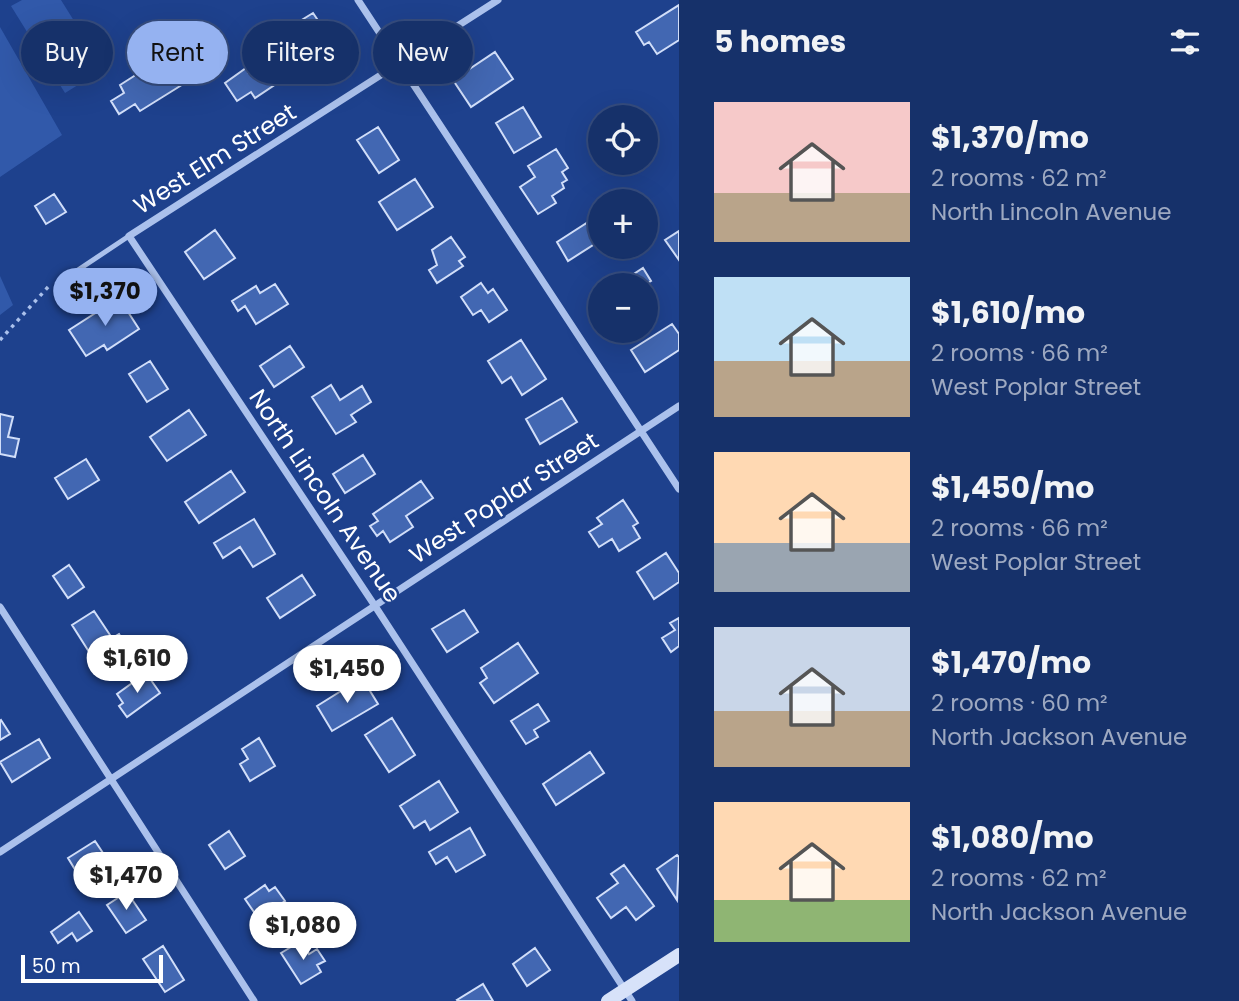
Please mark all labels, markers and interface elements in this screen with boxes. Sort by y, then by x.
text: 5 homes [714,20,846,63]
chip: Buy [21,21,113,84]
chip: Rent [127,21,228,84]
chip: Filters [242,21,359,84]
chip: New [373,21,473,84]
icon: filters [1166,23,1204,61]
street label: West Elm Street [127,95,302,222]
map controls [588,105,658,343]
button: locate [588,105,658,175]
text: $1,370/mo [931,116,1089,159]
icon: home [770,130,854,214]
text: 2 rooms · 62 m² [931,162,1107,194]
button: + [588,189,658,259]
text: North Lincoln Avenue [931,196,1172,228]
pin: $1,370 [48,268,162,328]
button: − [588,273,658,343]
text: $1,370 [69,275,141,307]
text: $1,610/mo [931,291,1085,334]
icon: home [770,305,854,389]
text: 2 rooms · 66 m² [931,337,1108,369]
text: West Poplar Street [931,371,1141,403]
street label: North Lincoln Avenue [242,382,409,609]
street label: West Poplar Street [403,424,605,571]
text: $1,450/mo [931,466,1094,509]
icon: home [770,480,854,564]
text: 2 rooms · 66 m² [931,512,1108,544]
text: West Poplar Street [931,546,1141,578]
pin: $1,610 [80,636,194,695]
text: $1,470/mo [931,641,1091,684]
text: $1,610 [103,642,171,674]
pin: $1,450 [290,646,404,705]
text: $1,450 [309,652,385,684]
icon: home [770,655,854,739]
text: 2 rooms · 60 m² [931,687,1108,719]
text: North Jackson Avenue [931,721,1187,753]
text: $1,080/mo [931,816,1094,859]
icon: home [770,830,854,914]
pin: $1,470 [69,852,183,912]
text: $1,470 [89,859,163,891]
text: 2 rooms · 62 m² [931,862,1107,894]
text: North Jackson Avenue [931,896,1187,928]
pin: $1,080 [246,902,360,962]
text: $1,080 [265,909,341,941]
scale bar [21,952,163,984]
text: 50 m [32,953,81,980]

